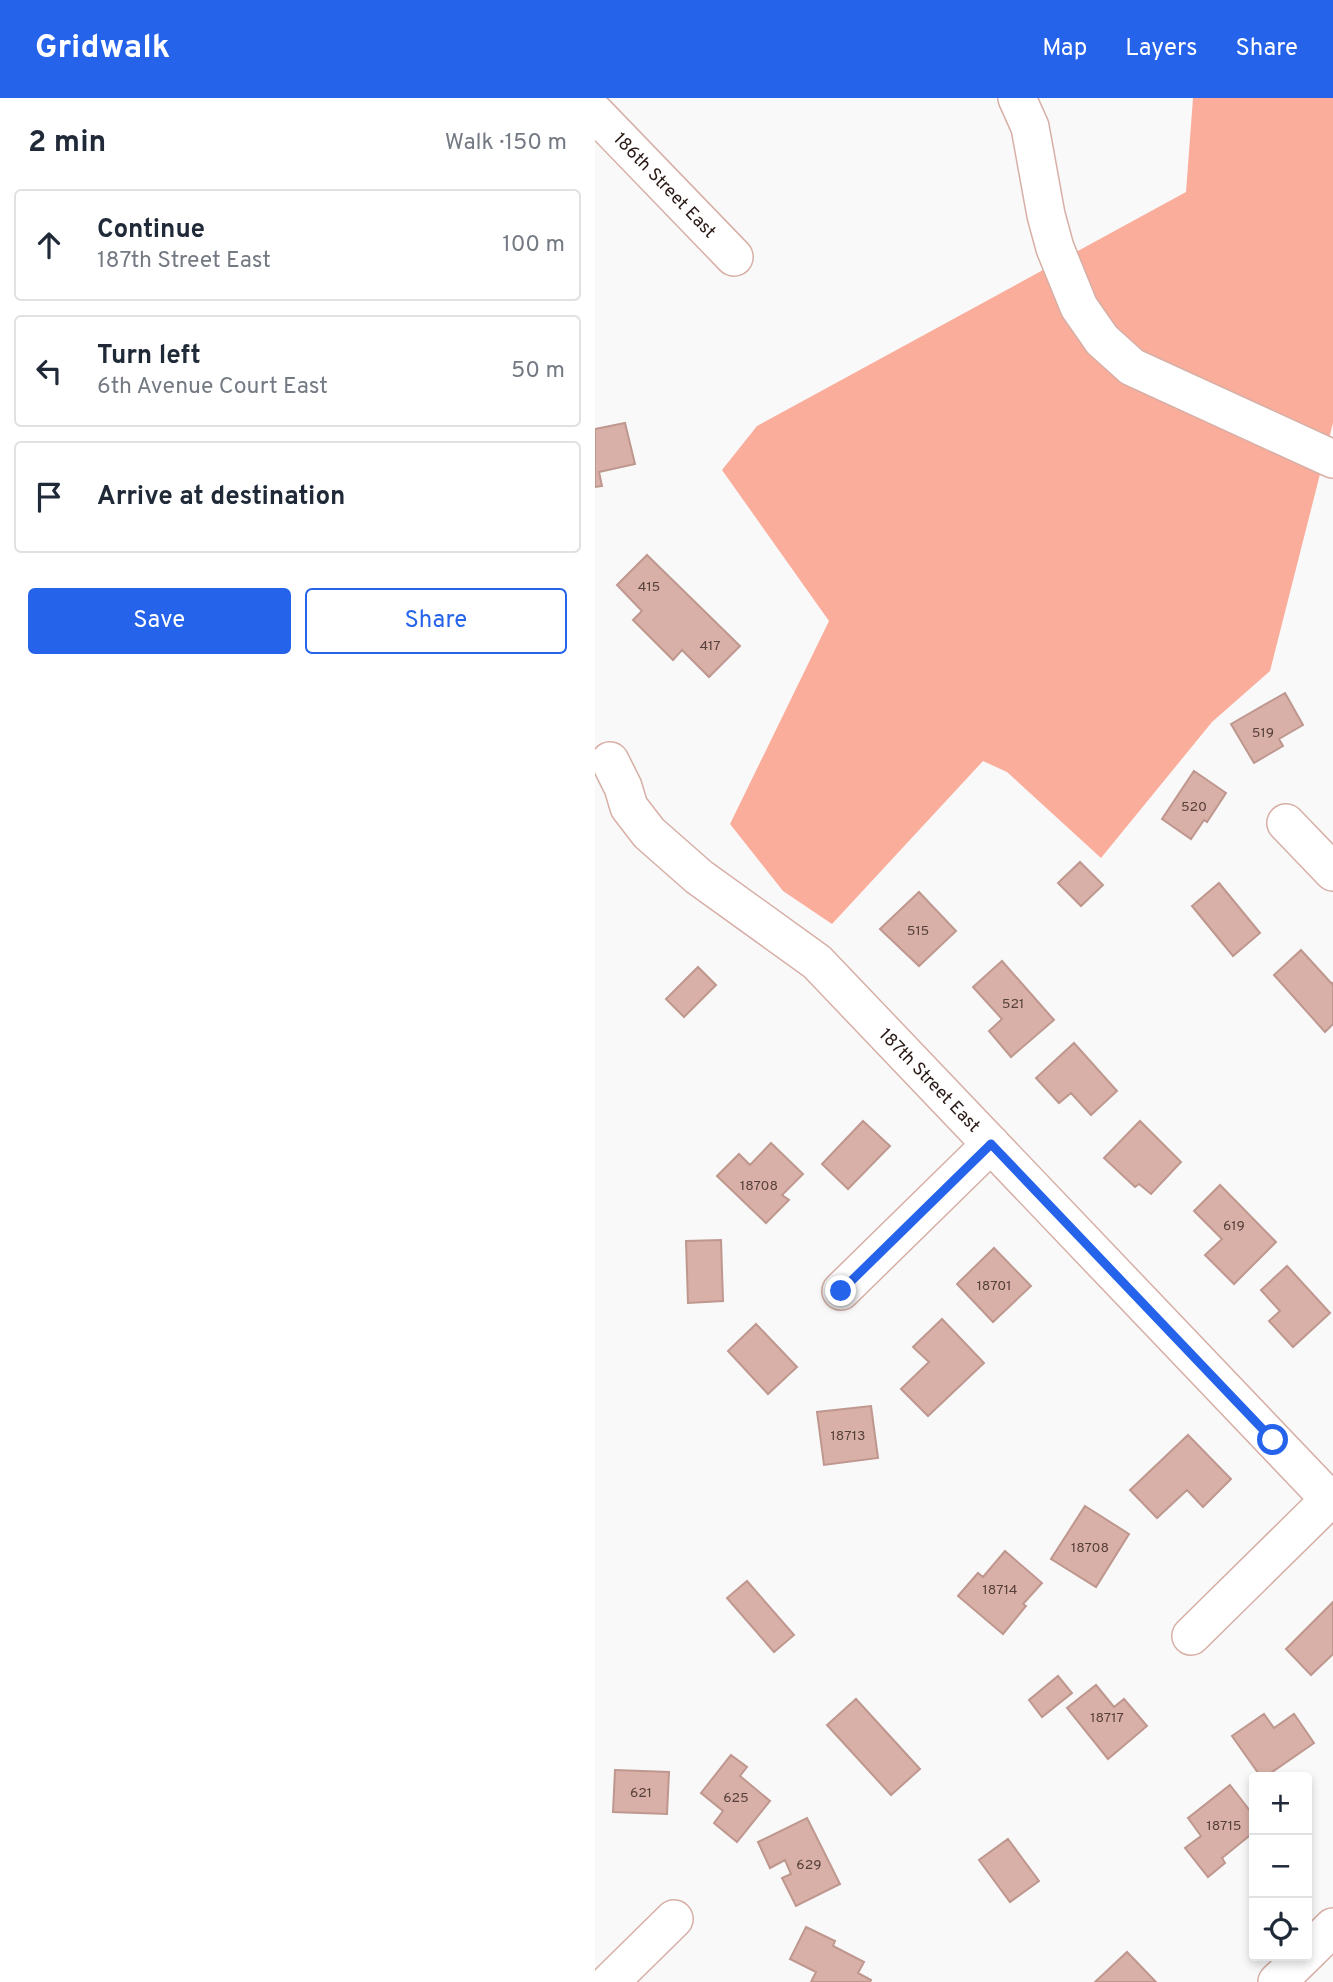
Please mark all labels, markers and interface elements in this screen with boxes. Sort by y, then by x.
text: Gridwalk [35,28,170,70]
text: Map [1042,34,1087,64]
text: Layers [1125,34,1197,64]
text: Share [1235,34,1298,64]
text: 2 min [28,125,106,162]
street label: 186th Street East [608,128,720,244]
text: Walk · 150 m [445,129,567,158]
text: Continue [97,214,205,247]
icon: ahead [30,226,68,264]
text: 100 m [502,231,565,260]
text: 187th Street East [97,247,271,276]
text: Turn left [97,340,201,373]
icon: left [30,352,68,390]
text: 50 m [511,357,565,386]
text: 6th Avenue Court East [97,373,328,402]
icon: arrive [30,478,68,516]
text: Arrive at destination [97,481,345,514]
house number: 415 [638,579,660,596]
button: Save [28,588,291,654]
button: Share [305,588,567,654]
house number: 417 [699,638,721,655]
house number: 519 [1252,725,1274,742]
house number: 520 [1181,799,1207,816]
house number: 515 [907,923,929,940]
house number: 521 [1002,996,1024,1013]
street label: 187th Street East [873,1024,985,1138]
house number: 18708 [740,1178,778,1195]
house number: 619 [1223,1218,1245,1235]
route end [825,1275,856,1306]
house number: 18701 [977,1278,1011,1295]
route start [1257,1424,1288,1455]
house number: 18713 [831,1428,865,1445]
house number: 18708 [1071,1540,1109,1557]
house number: 18714 [983,1582,1017,1599]
house number: 18717 [1090,1710,1124,1727]
map controls [1249,1772,1312,1961]
button: + [1249,1772,1312,1835]
house number: 621 [630,1785,652,1802]
house number: 625 [723,1790,749,1807]
house number: 18715 [1206,1818,1242,1835]
button: − [1249,1835,1312,1898]
house number: 629 [796,1857,822,1874]
button: locate [1249,1898,1312,1961]

